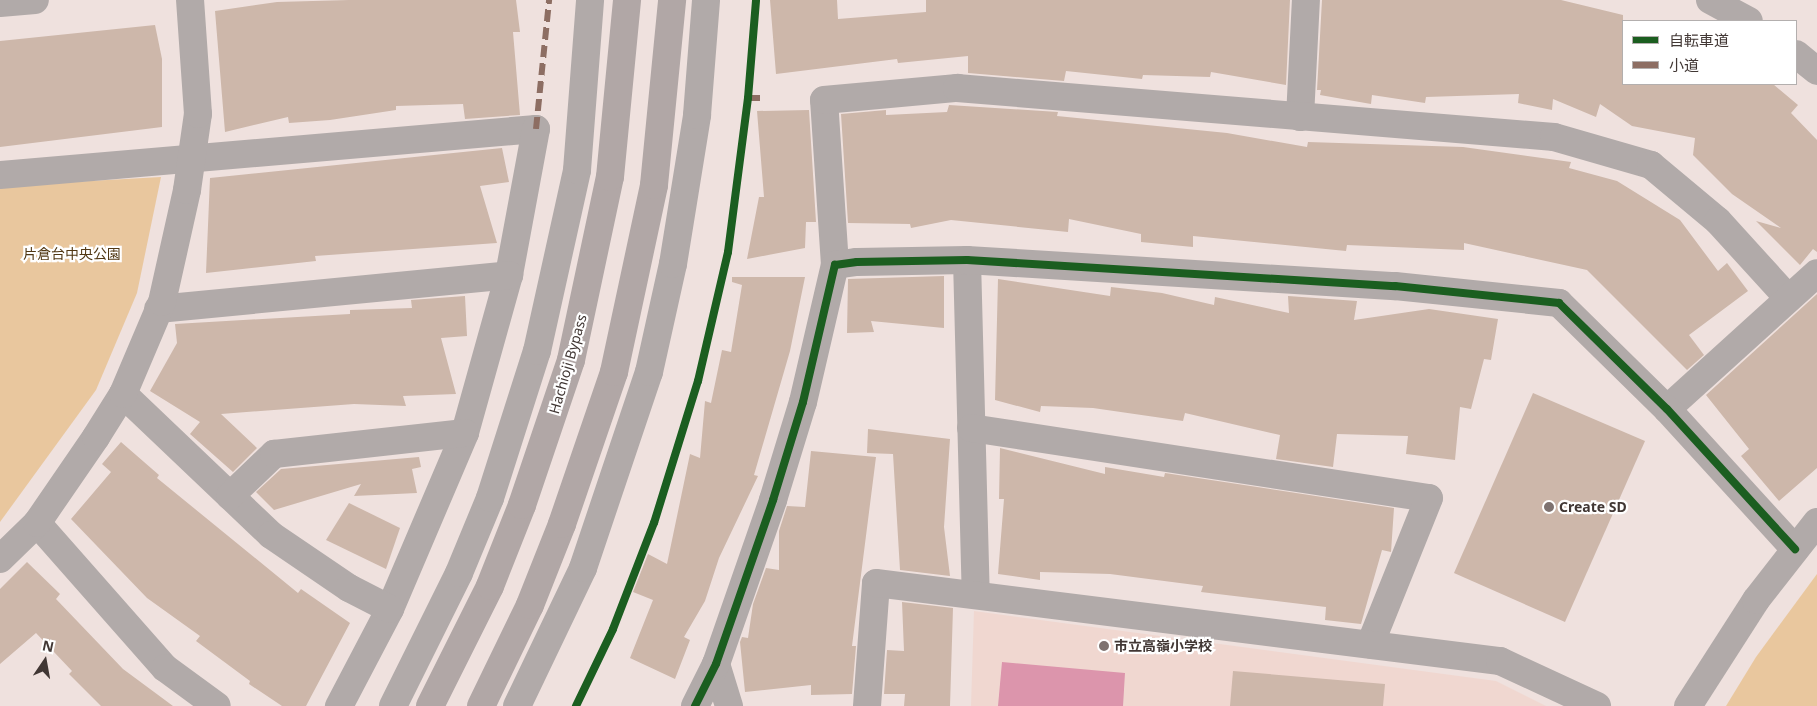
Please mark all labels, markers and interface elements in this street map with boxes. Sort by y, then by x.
legend [1622,20,1797,85]
text: 自転車道 [1669,30,1729,50]
text: 小道 [1669,55,1699,75]
park label: 片倉台中央公園 [23,246,121,262]
street label: Hachioji Bypass [546,312,590,416]
place label: Create SD [1559,499,1627,515]
marker: Create SD [1543,501,1555,513]
text: N [41,635,56,656]
north arrow [20,636,70,686]
place label: 市立高嶺小学校 [1114,638,1212,654]
marker: 市立高嶺小学校 [1098,640,1110,652]

